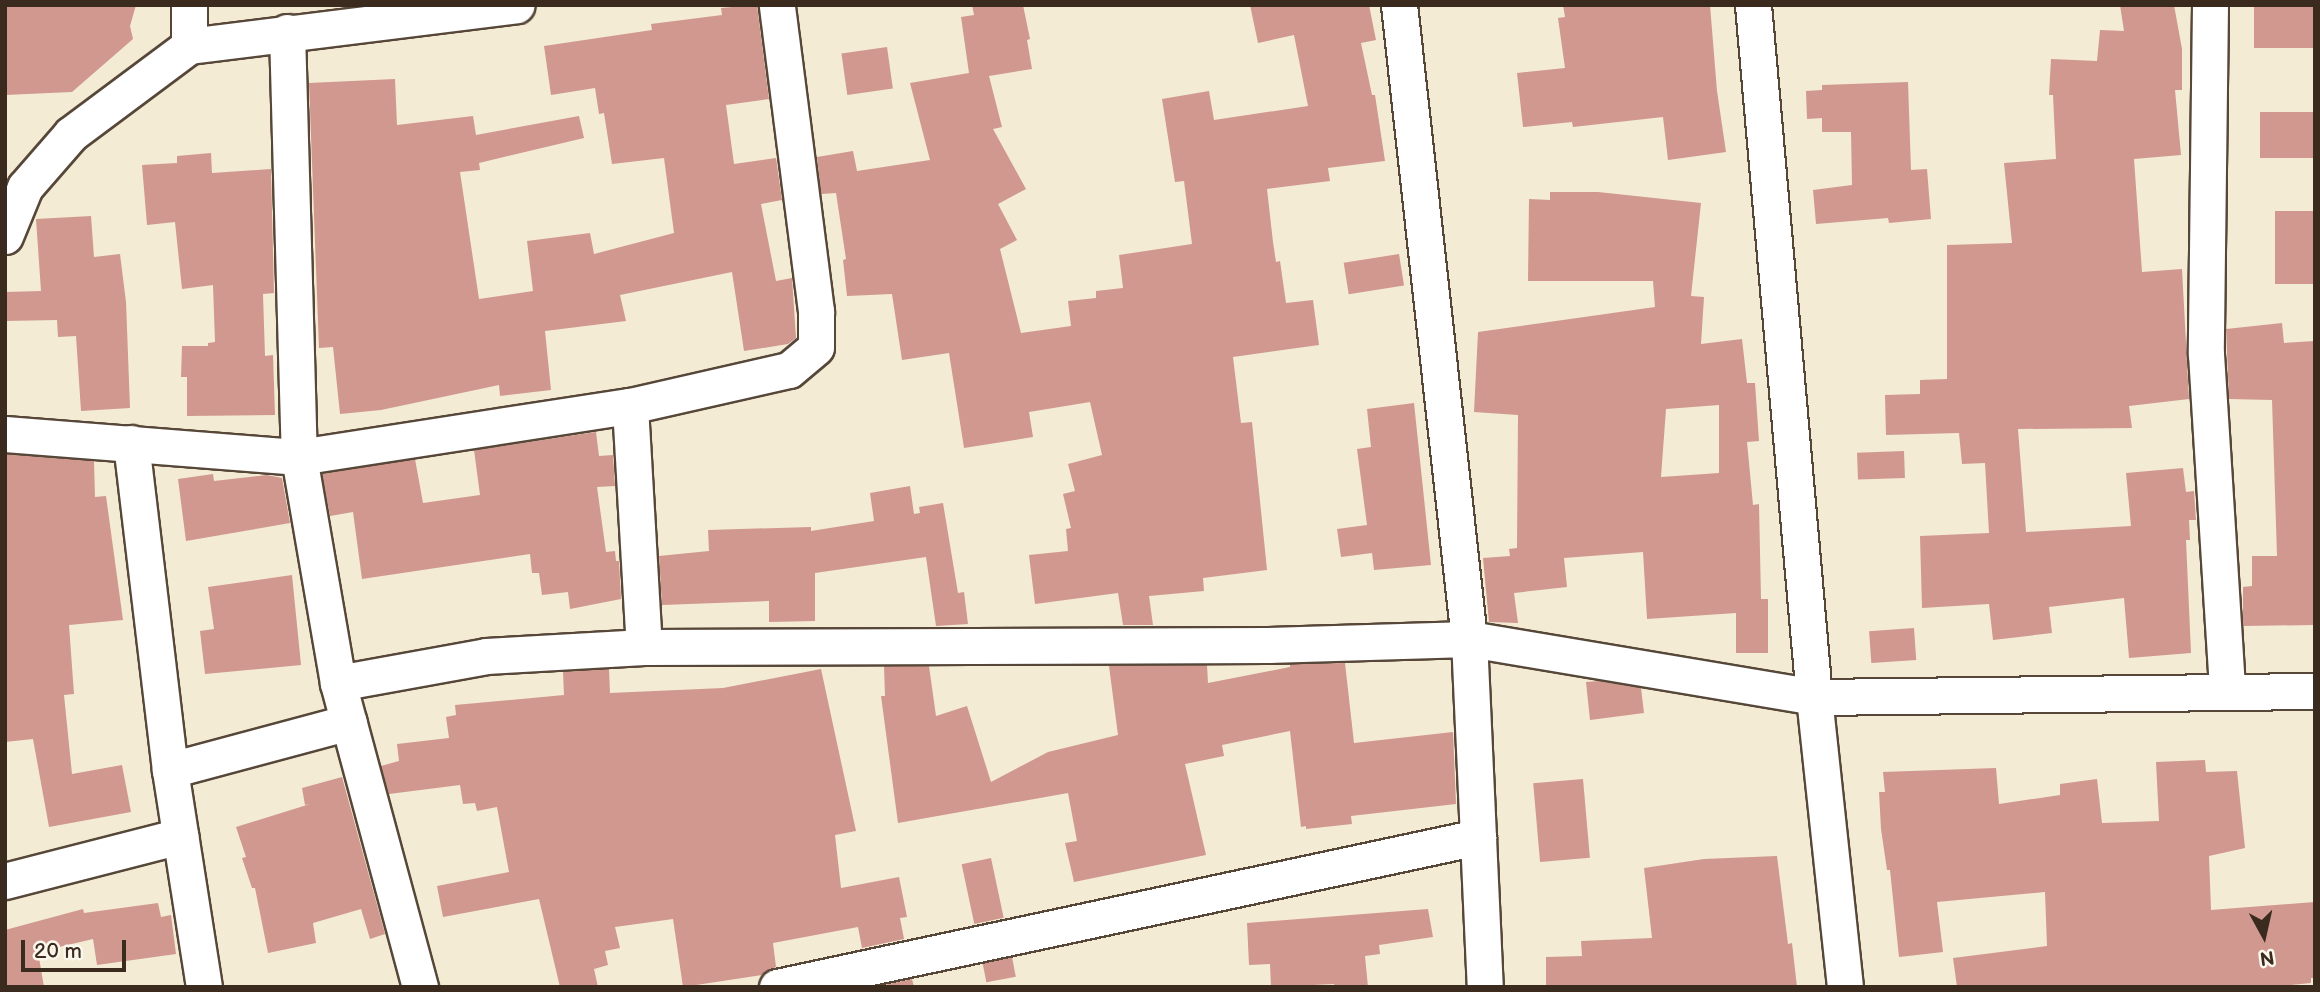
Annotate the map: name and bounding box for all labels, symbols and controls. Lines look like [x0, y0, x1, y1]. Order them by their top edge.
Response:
north arrow [2229, 901, 2299, 971]
scale bar [24, 926, 130, 970]
text: 20 m [34, 939, 82, 964]
text: N [2258, 945, 2276, 970]

